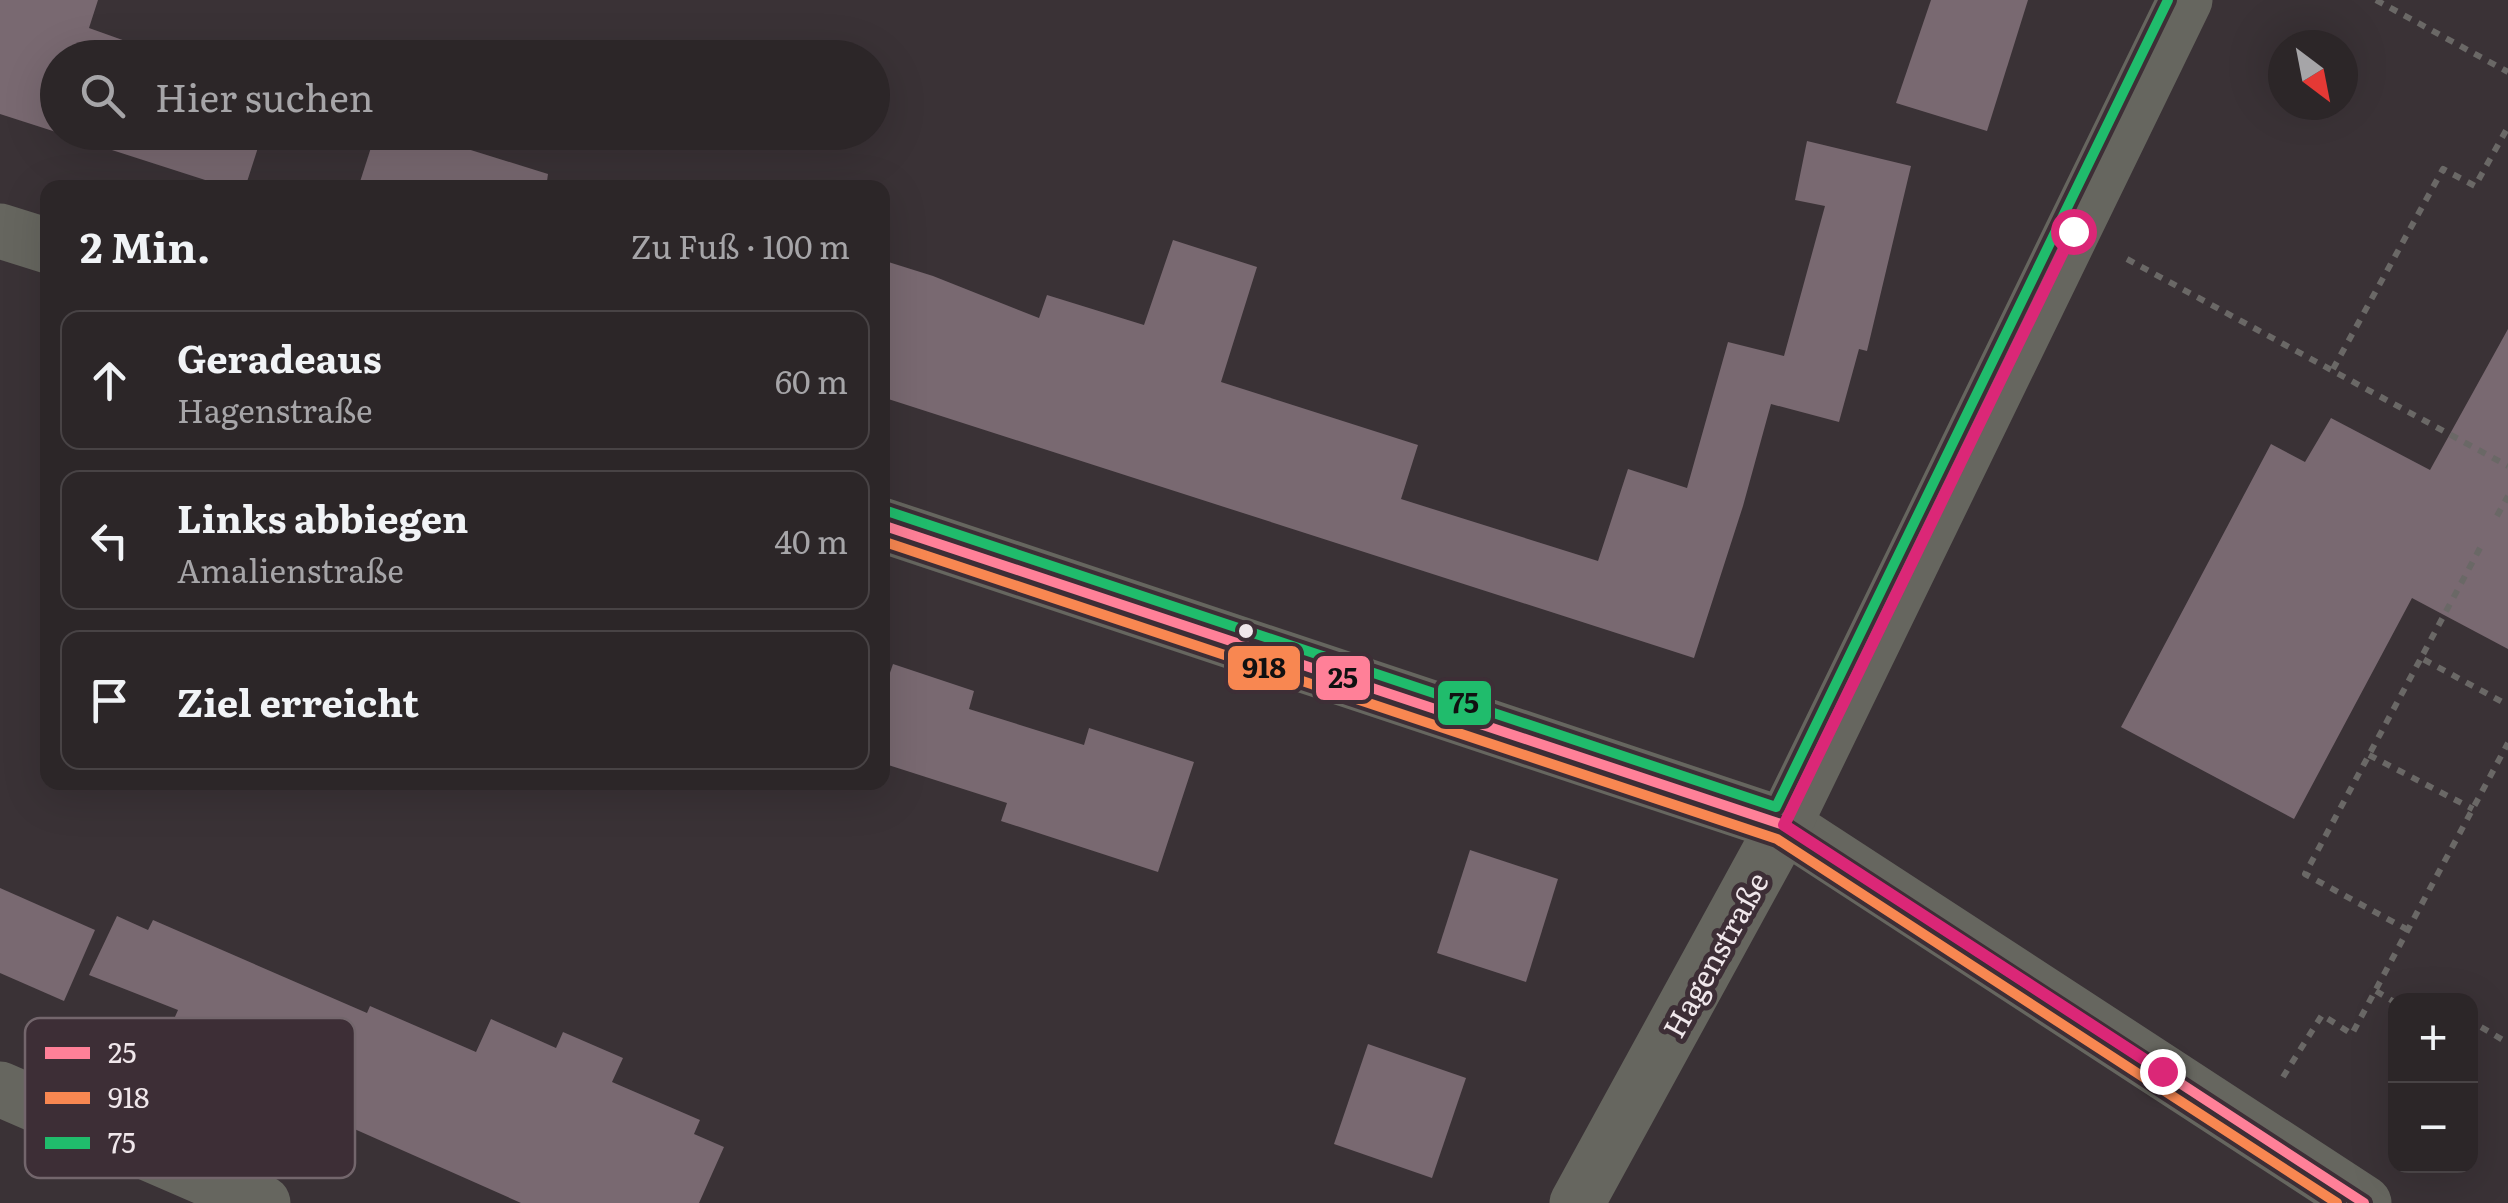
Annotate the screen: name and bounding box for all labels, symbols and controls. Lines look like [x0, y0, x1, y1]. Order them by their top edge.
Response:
north arrow [2268, 30, 2358, 120]
search box [40, 40, 890, 150]
text: Hier suchen [155, 67, 374, 124]
icon: search [75, 68, 130, 123]
route start [2051, 209, 2097, 255]
text: 2 Min. [80, 214, 211, 276]
text: Zu Fuß · 100 m [631, 221, 850, 269]
text: Geradeaus [177, 328, 382, 385]
icon: ahead [82, 353, 137, 408]
text: 60 m [775, 356, 848, 404]
text: Hagenstraße [177, 385, 373, 433]
text: Links abbiegen [177, 488, 468, 545]
icon: left [82, 513, 137, 568]
text: 40 m [774, 516, 848, 564]
text: Amalienstraße [177, 545, 404, 593]
unlabelled marker [1236, 621, 1256, 641]
line badge: 918 [1226, 644, 1302, 692]
text: 918 [1242, 645, 1286, 687]
line badge: 25 [1314, 654, 1372, 702]
text: 25 [1328, 655, 1358, 697]
text: Ziel erreicht [177, 672, 419, 729]
icon: arrive [82, 673, 137, 728]
line badge: 75 [1436, 679, 1493, 727]
text: 75 [1449, 680, 1479, 722]
street label: Hagenstraße [1650, 863, 1778, 1045]
map controls [2388, 993, 2478, 1173]
button: + [2388, 993, 2478, 1083]
legend [25, 1018, 355, 1178]
text: 25 [108, 1030, 136, 1072]
route end [2140, 1049, 2186, 1095]
text: 918 [108, 1075, 149, 1117]
button: − [2388, 1083, 2478, 1173]
text: 75 [108, 1120, 136, 1162]

